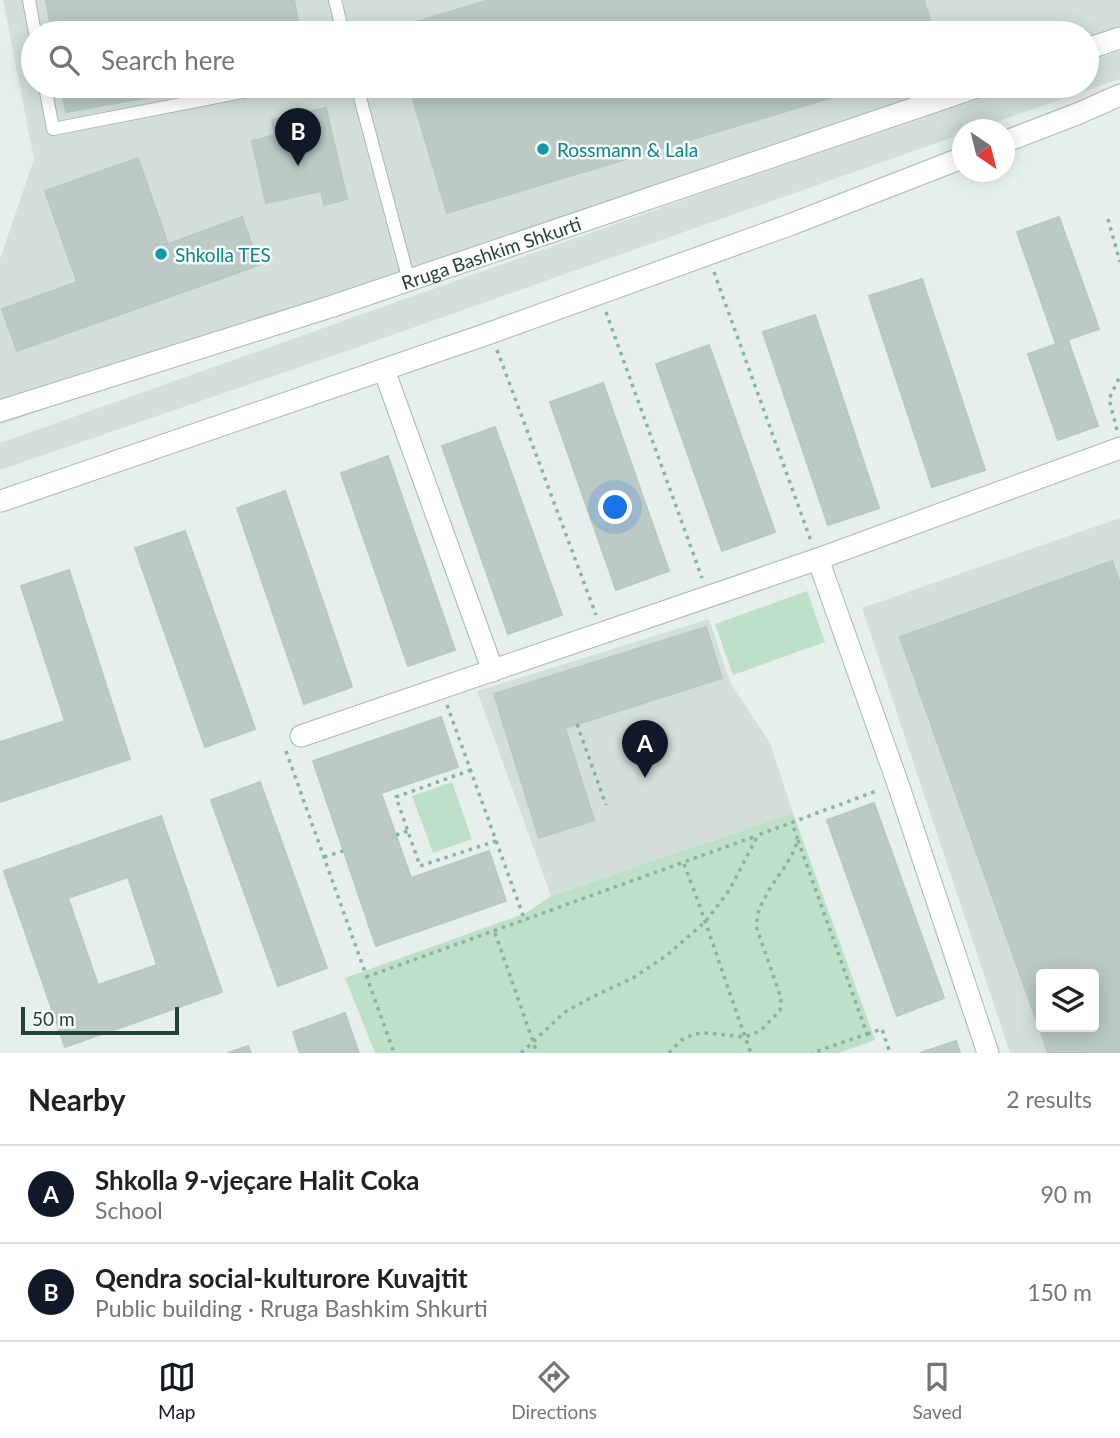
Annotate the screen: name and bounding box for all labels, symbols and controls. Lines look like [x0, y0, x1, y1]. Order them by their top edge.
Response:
search box [21, 21, 1099, 98]
icon: search [45, 41, 83, 79]
text: Search here [101, 44, 235, 76]
pin: B [275, 108, 321, 166]
north arrow [952, 119, 1015, 182]
place label: Rossmann & Lala [557, 138, 698, 161]
marker: Rossmann & Lala [535, 141, 551, 157]
street label: Rruga Bashkim Shkurti [398, 211, 584, 293]
place label: Shkolla TES [175, 243, 271, 266]
marker: Shkolla TES [153, 246, 169, 262]
your location [598, 490, 632, 524]
pin: A [622, 720, 668, 778]
map controls [1036, 969, 1099, 1032]
button: layers [1036, 969, 1099, 1032]
scale bar [21, 1004, 178, 1036]
text: 50 m [32, 1007, 75, 1030]
text: Nearby [28, 1081, 126, 1117]
text: 2 results [1006, 1085, 1092, 1113]
text: Shkolla 9-vjeçare Halit Coka [95, 1164, 420, 1196]
text: A [43, 1180, 59, 1208]
text: 90 m [1041, 1180, 1092, 1208]
text: School [95, 1196, 163, 1224]
text: Qendra social-kulturore Kuvajtit [95, 1262, 468, 1294]
text: B [43, 1278, 59, 1306]
text: 150 m [1027, 1278, 1092, 1306]
text: Public building · Rruga Bashkim Shkurti [95, 1294, 488, 1322]
tab: Map [158, 1358, 196, 1423]
tab: Directions [511, 1358, 597, 1423]
tab: Saved [913, 1358, 962, 1423]

